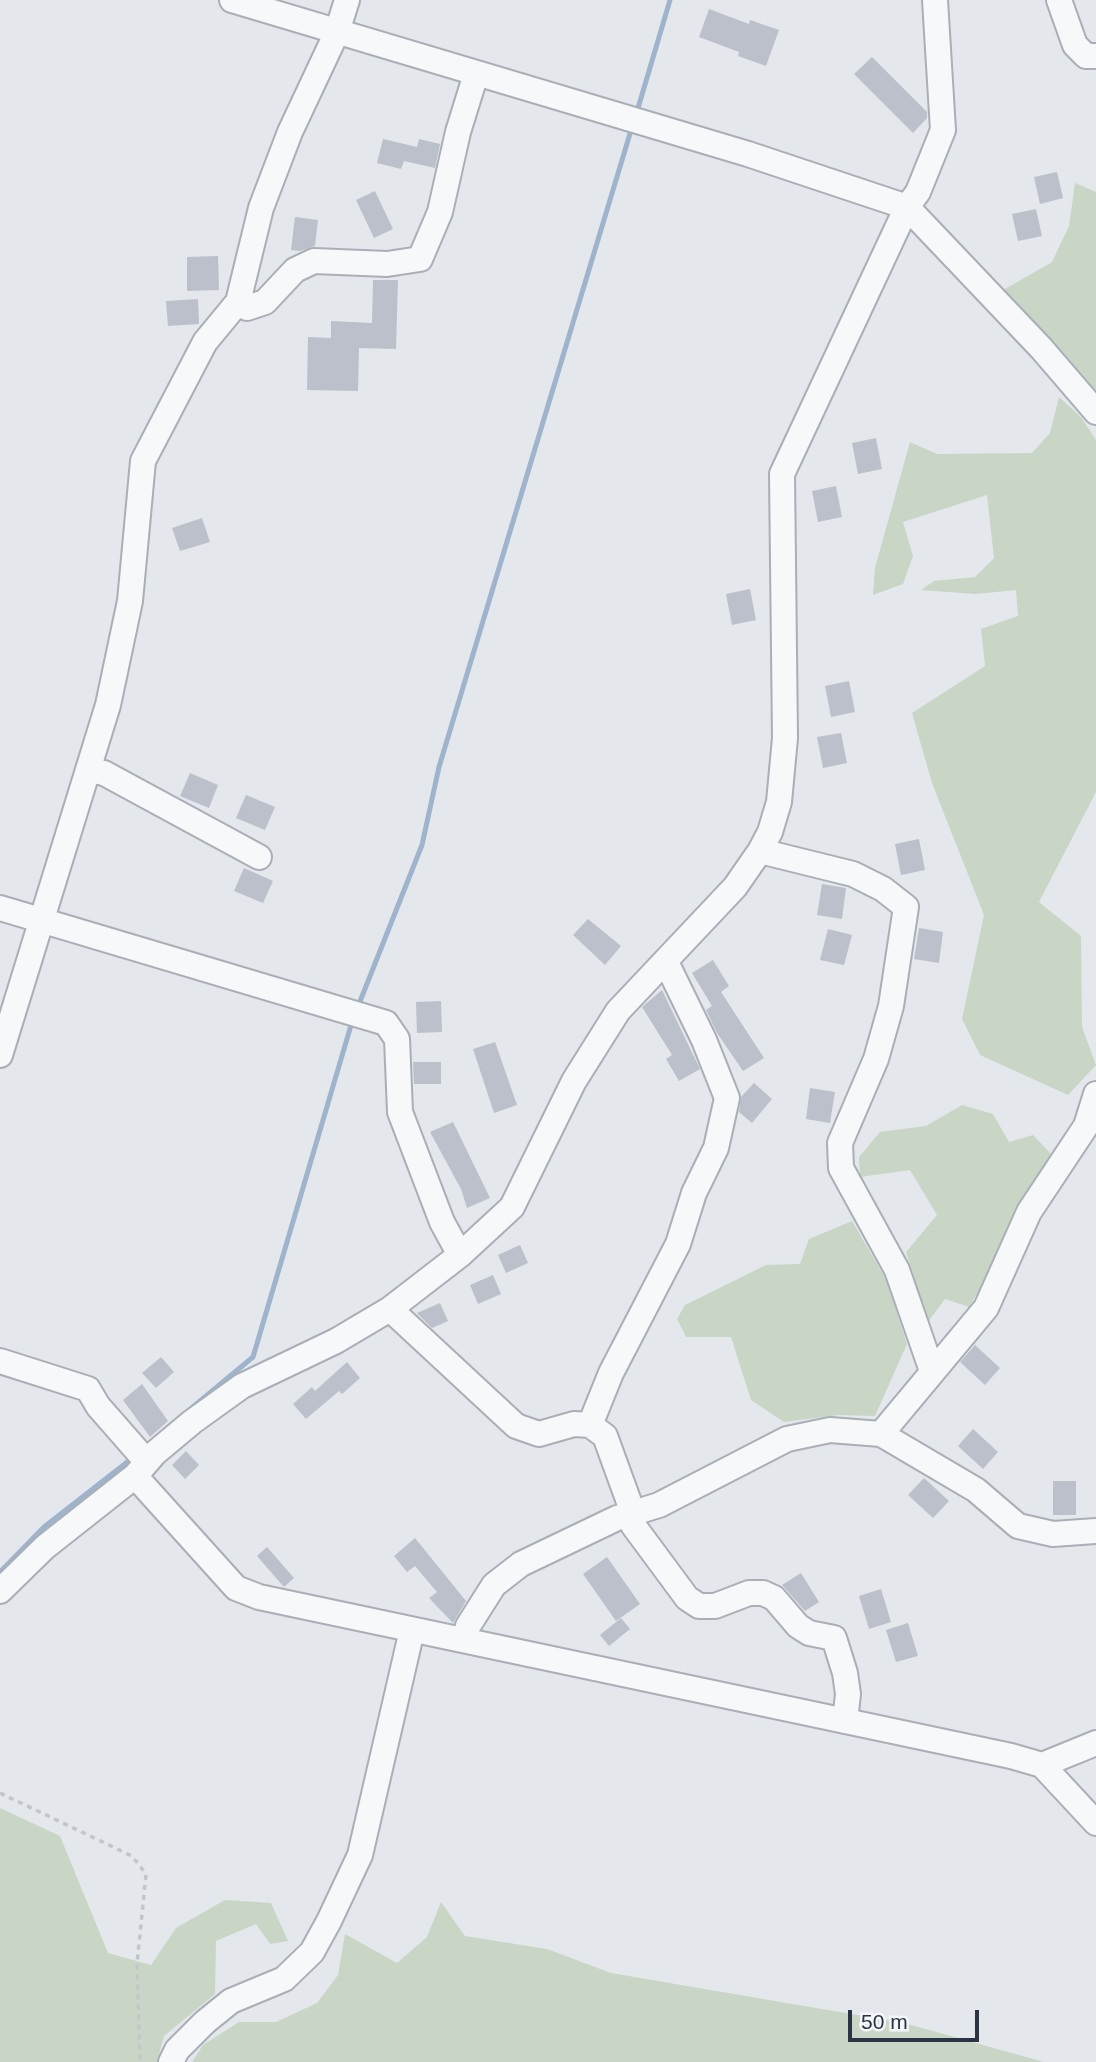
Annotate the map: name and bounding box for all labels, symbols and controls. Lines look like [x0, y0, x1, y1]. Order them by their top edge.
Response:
scale bar [851, 1996, 982, 2040]
text: 50 m [861, 2010, 908, 2033]

